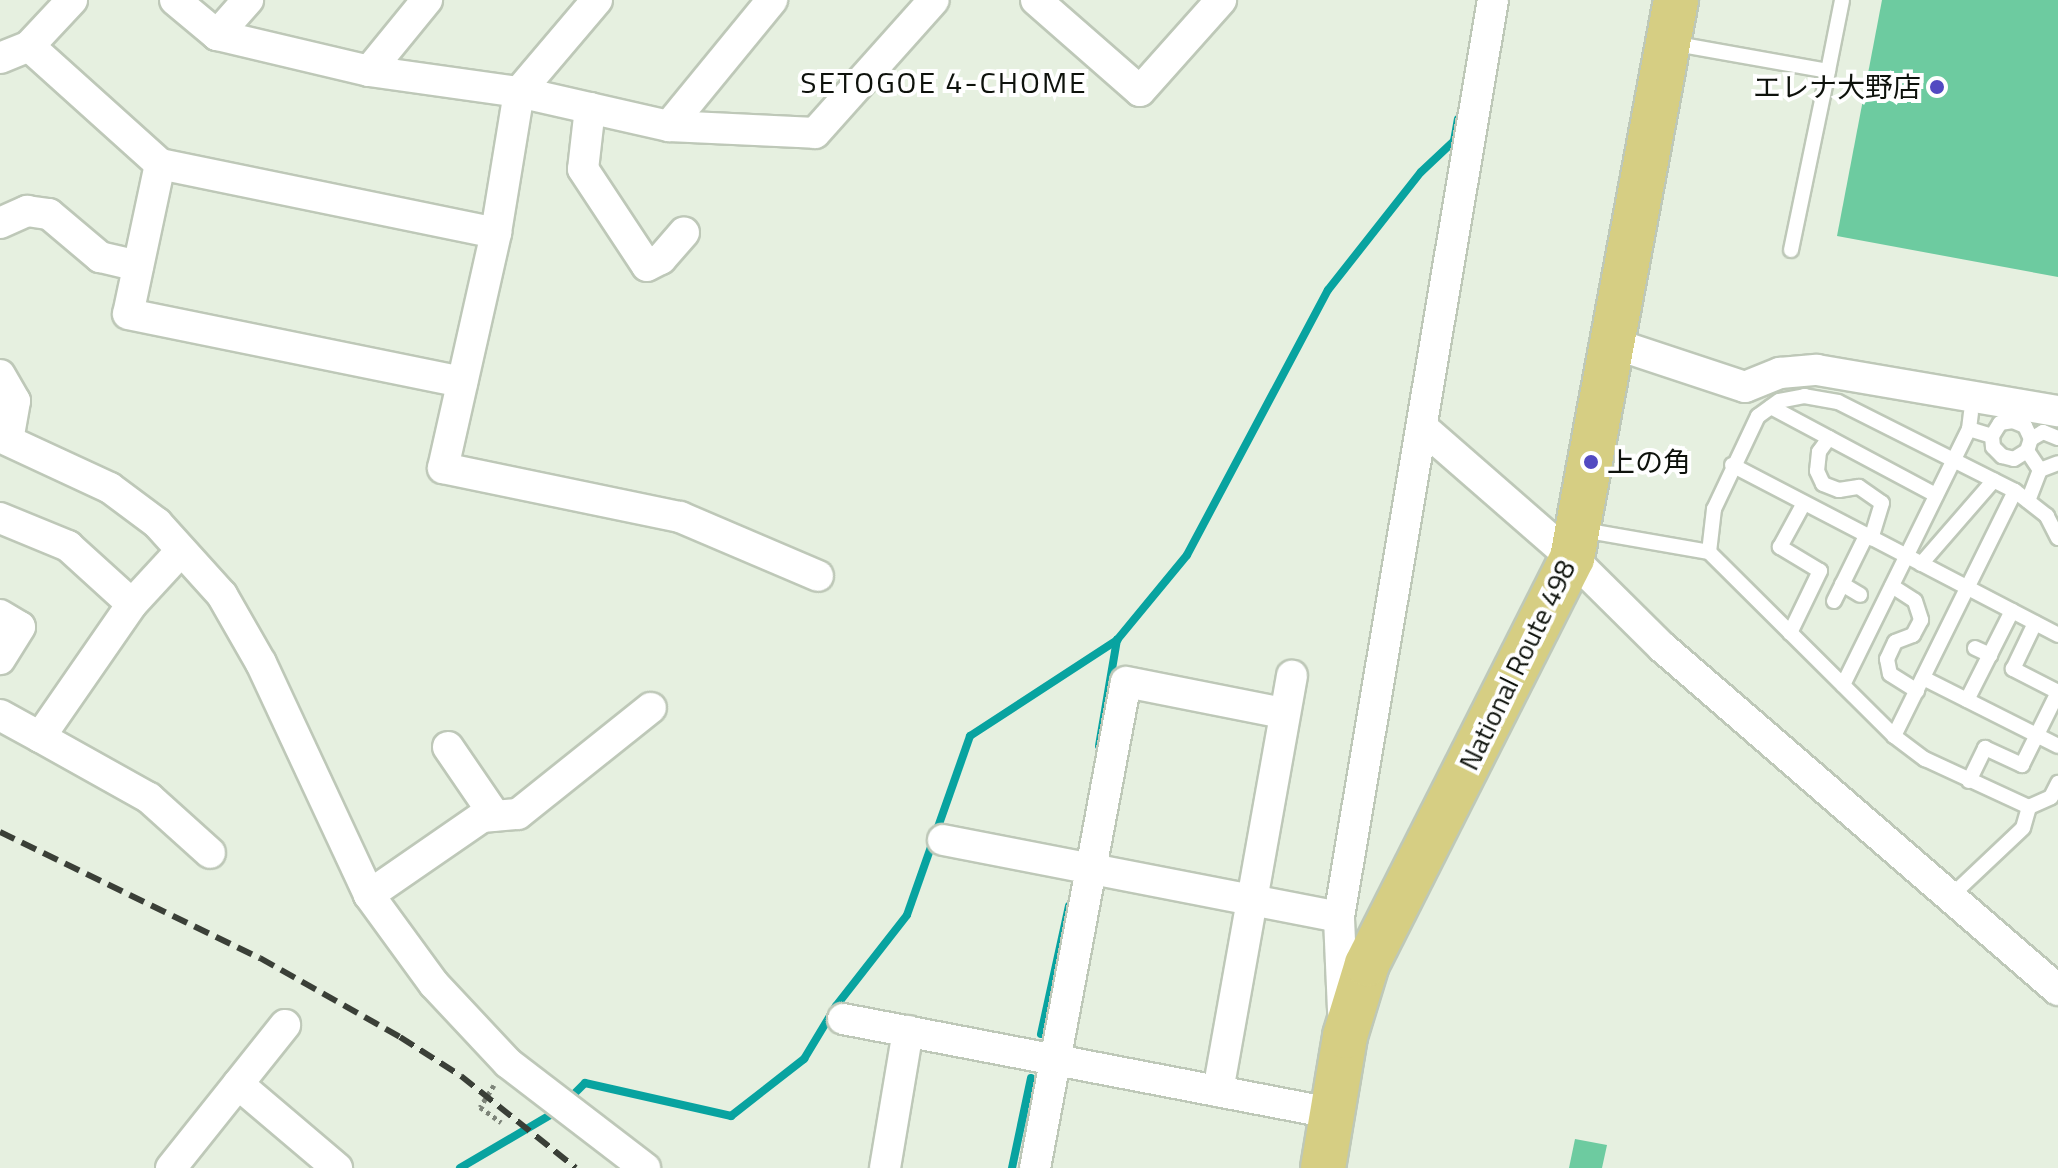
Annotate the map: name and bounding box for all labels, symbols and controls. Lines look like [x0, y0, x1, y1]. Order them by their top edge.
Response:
district label: SETOGOE 4-CHOME [800, 64, 1088, 100]
place label: エレナ大野店 [1753, 70, 1921, 104]
marker: エレナ大野店 [1928, 78, 1946, 96]
place label: 上の角 [1607, 445, 1691, 479]
marker: 上の角 [1582, 453, 1600, 471]
street label: National Route 498 [1452, 555, 1582, 775]

